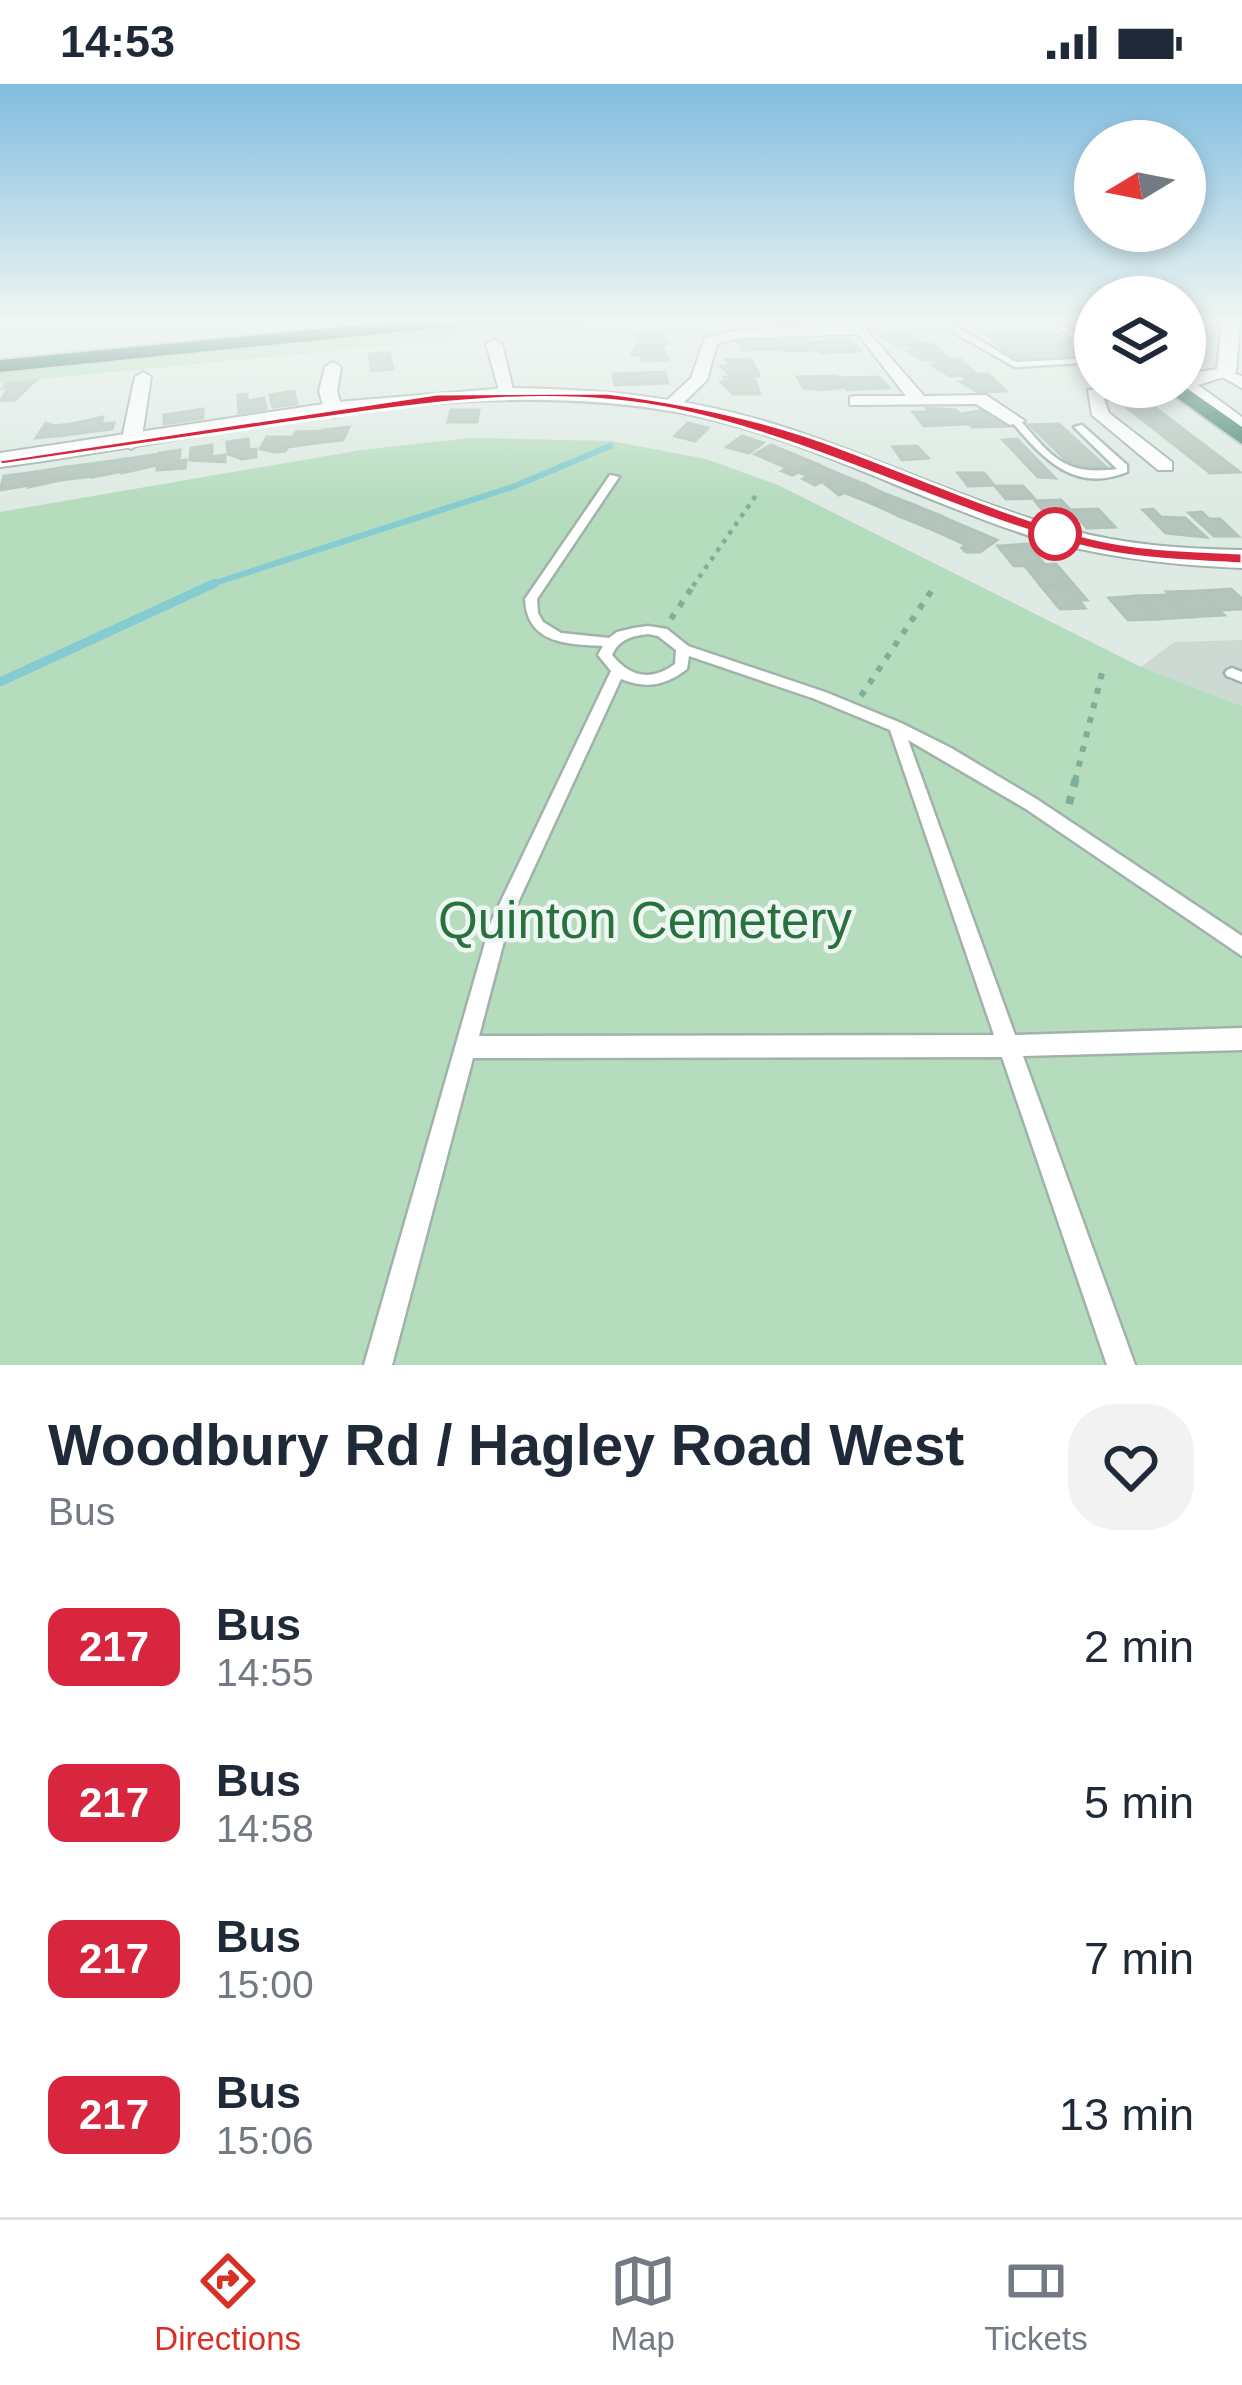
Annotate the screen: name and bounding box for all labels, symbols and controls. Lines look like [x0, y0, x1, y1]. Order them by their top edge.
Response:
text: 14:53 [60, 16, 175, 67]
north arrow [1074, 120, 1206, 252]
map controls [1074, 120, 1206, 408]
button: layers [1074, 276, 1206, 408]
unlabelled marker [1030, 509, 1080, 559]
park label: Quinton Cemetery [438, 892, 852, 949]
button: heart [1068, 1404, 1194, 1530]
text: Woodbury Rd / Hagley Road West [48, 1413, 964, 1477]
text: Bus [48, 1490, 115, 1533]
text: Bus [216, 1599, 301, 1650]
text: 2 min [1084, 1621, 1194, 1672]
text: 217 [79, 1623, 149, 1670]
text: 14:55 [216, 1651, 314, 1694]
text: Bus [216, 1755, 301, 1806]
text: 5 min [1084, 1777, 1194, 1828]
text: 217 [79, 1779, 149, 1826]
text: 14:58 [216, 1807, 314, 1850]
text: Bus [216, 1911, 301, 1962]
text: 7 min [1084, 1933, 1194, 1984]
text: 217 [79, 1935, 149, 1982]
text: 15:00 [216, 1963, 314, 2006]
text: Bus [216, 2067, 301, 2118]
text: 13 min [1059, 2089, 1194, 2140]
text: 217 [79, 2091, 149, 2138]
text: 15:06 [216, 2119, 314, 2162]
tab: Directions [154, 2248, 301, 2358]
tab: Map [610, 2248, 676, 2358]
tab: Tickets [984, 2248, 1088, 2358]

